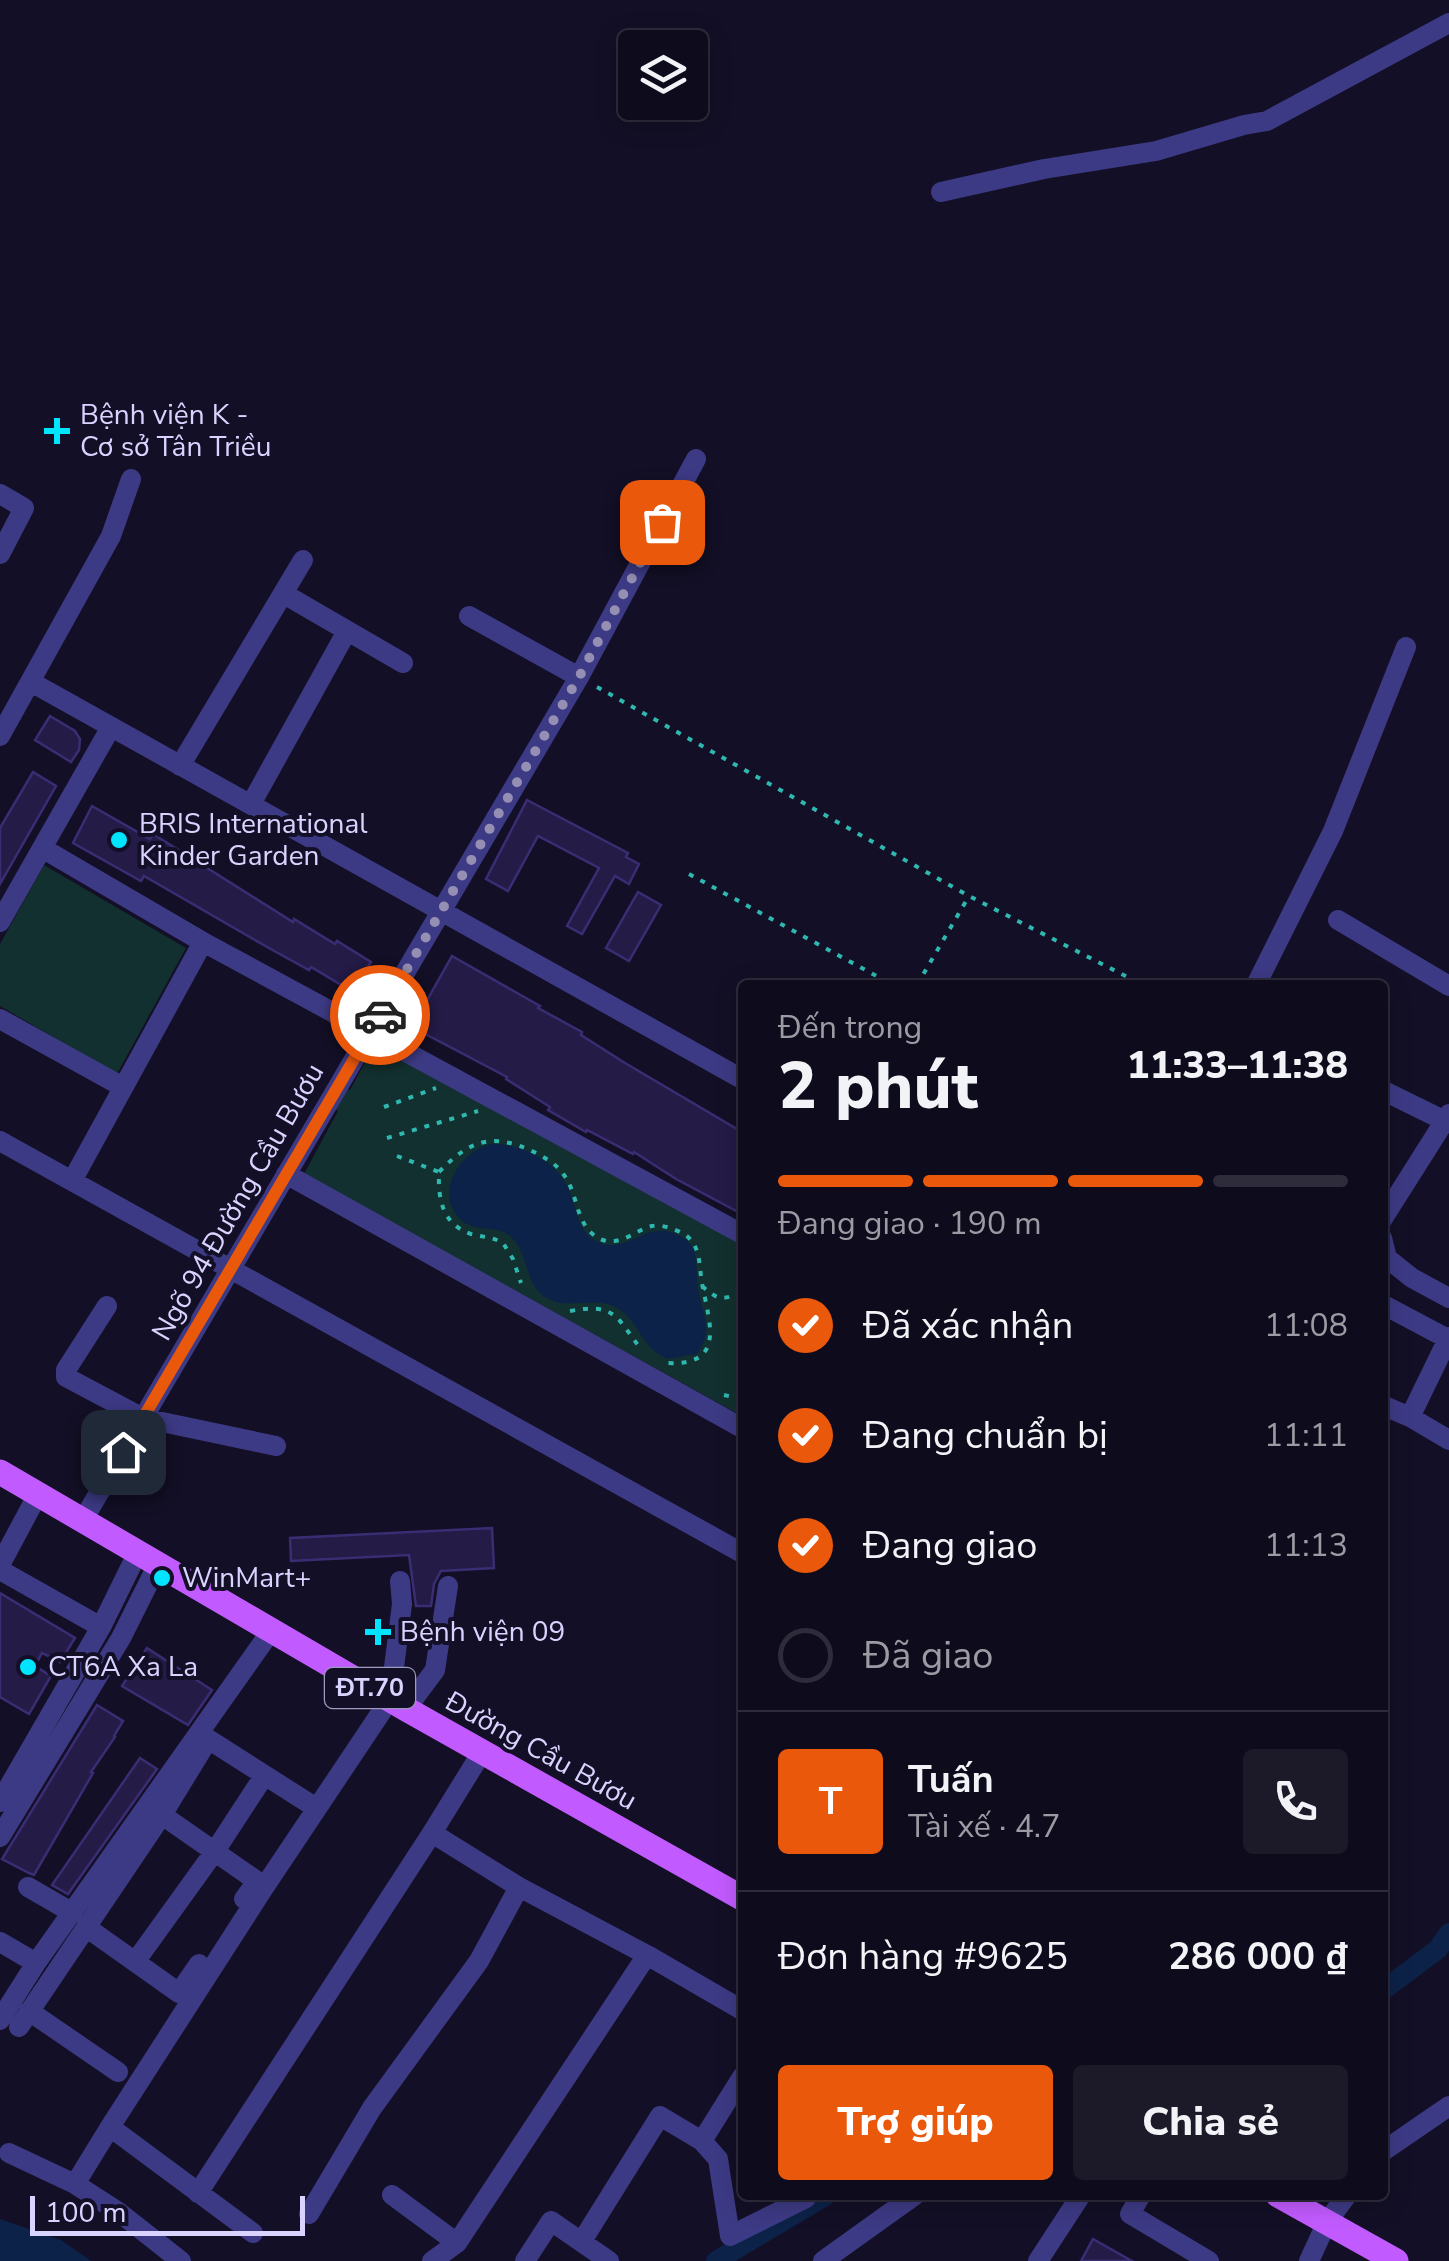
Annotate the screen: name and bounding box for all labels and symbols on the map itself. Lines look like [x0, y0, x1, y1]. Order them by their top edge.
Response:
place label: Bệnh viện K - Cơ sở Tân Triều [80, 396, 271, 466]
marker: Bệnh viện K - Cơ sở Tân Triều [44, 418, 70, 444]
pin [620, 480, 705, 565]
place label: BRIS International Kinder Garden [139, 805, 368, 875]
marker: BRIS International Kinder Garden [108, 829, 130, 851]
courier [330, 965, 430, 1065]
street label: Ngõ 94 Đường Cầu Bươu [143, 1056, 333, 1348]
pin [81, 1410, 166, 1495]
place label: WinMart+ [182, 1559, 311, 1597]
marker: WinMart+ [151, 1567, 173, 1589]
place label: Bệnh viện 09 [400, 1613, 565, 1651]
marker: Bệnh viện 09 [365, 1619, 391, 1645]
place label: CT6A Xa La [48, 1648, 198, 1686]
marker: CT6A Xa La [17, 1656, 39, 1678]
road number: ĐT.70 [325, 1668, 415, 1708]
street label: Đường Cầu Bươu [438, 1682, 644, 1819]
scale bar [30, 2191, 305, 2236]

